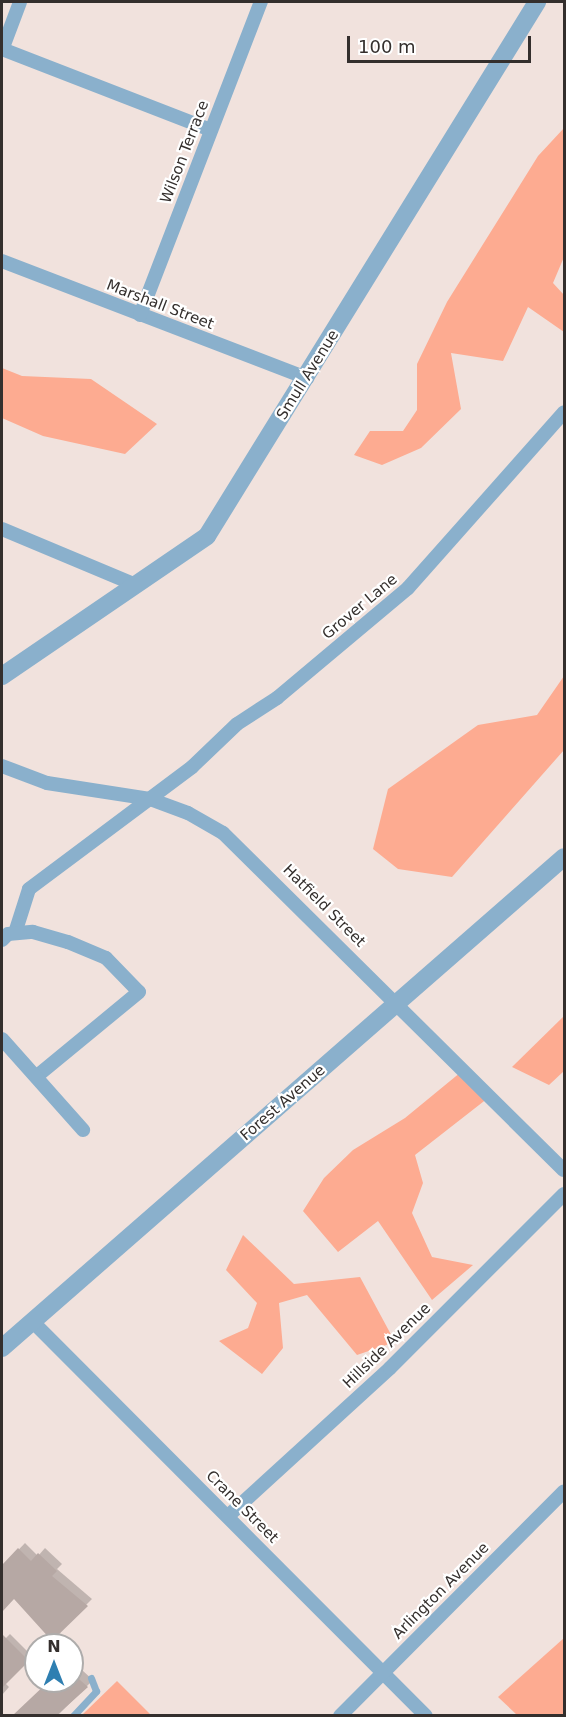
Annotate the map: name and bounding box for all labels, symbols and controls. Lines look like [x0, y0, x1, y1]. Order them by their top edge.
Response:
scale bar [350, 24, 534, 62]
text: 100 m [358, 36, 416, 57]
street label: Wilson Terrace [157, 98, 213, 206]
street label: Marshall Street [104, 276, 216, 334]
street label: Smull Avenue [273, 327, 343, 423]
street label: Grover Lane [319, 571, 401, 643]
street label: Hatfield Street [279, 861, 369, 951]
street label: Forest Avenue [237, 1061, 329, 1145]
street label: Hillside Avenue [339, 1300, 435, 1392]
street label: Crane Street [202, 1467, 282, 1547]
street label: Arlington Avenue [389, 1539, 493, 1643]
north arrow [24, 1633, 84, 1693]
text: N [47, 1637, 61, 1656]

